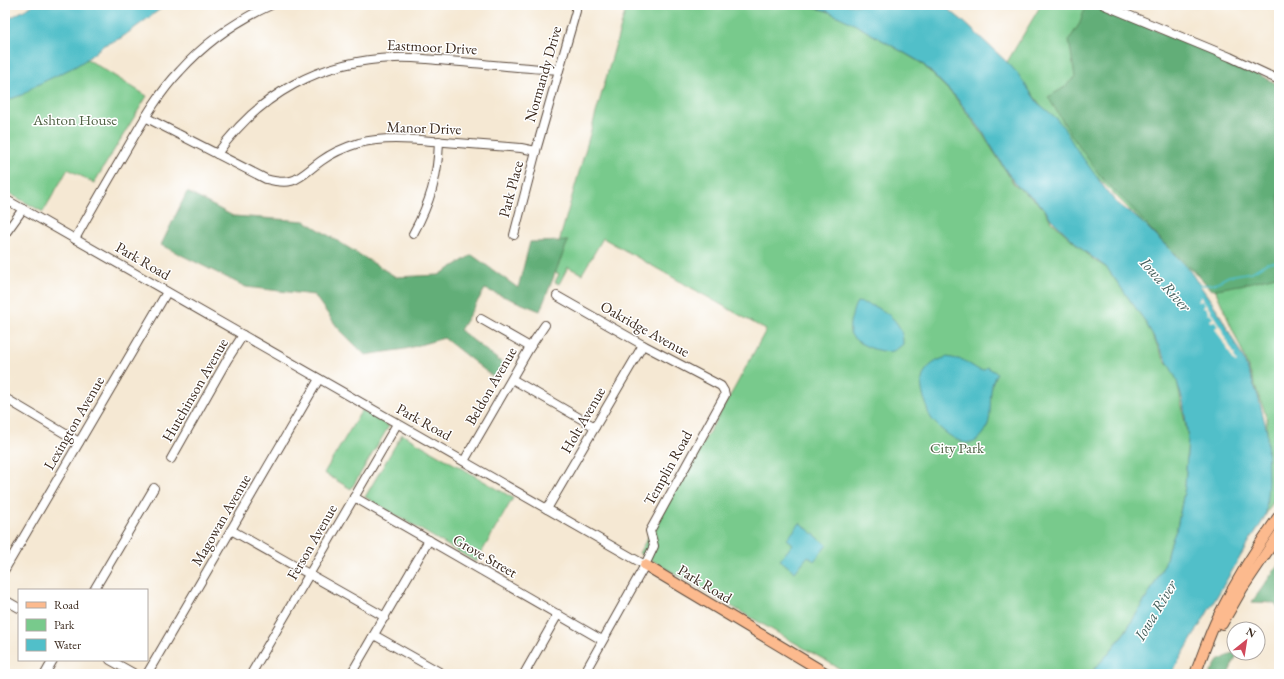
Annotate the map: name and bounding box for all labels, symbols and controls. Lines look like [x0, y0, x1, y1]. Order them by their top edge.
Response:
street label: Normandy Drive [520, 23, 565, 124]
street label: Eastmoor Drive [386, 35, 478, 58]
park label: Ashton House [32, 110, 117, 129]
street label: Manor Drive [386, 117, 462, 138]
street label: Park Place [494, 158, 527, 219]
street label: Park Road [113, 237, 174, 284]
water label: Iowa River [1135, 252, 1196, 317]
street label: Oakridge Avenue [597, 296, 693, 361]
street label: Hutchinson Avenue [157, 334, 232, 445]
street label: Beldon Avenue [461, 343, 521, 428]
street label: Lexington Avenue [39, 372, 108, 473]
street label: Holt Avenue [556, 383, 609, 456]
street label: Park Road [393, 399, 455, 445]
street label: Templin Road [639, 426, 696, 509]
park label: City Park [930, 438, 985, 457]
street label: Magowan Avenue [187, 470, 255, 569]
street label: Ferson Avenue [282, 500, 341, 583]
street label: Grove Street [450, 530, 521, 582]
street label: Park Road [675, 560, 736, 607]
water label: Iowa River [1129, 575, 1182, 645]
legend [18, 589, 148, 661]
text: Road [54, 597, 80, 613]
text: Park [54, 617, 75, 633]
north arrow [1226, 621, 1266, 661]
text: N [1244, 624, 1258, 641]
text: Water [54, 637, 81, 653]

